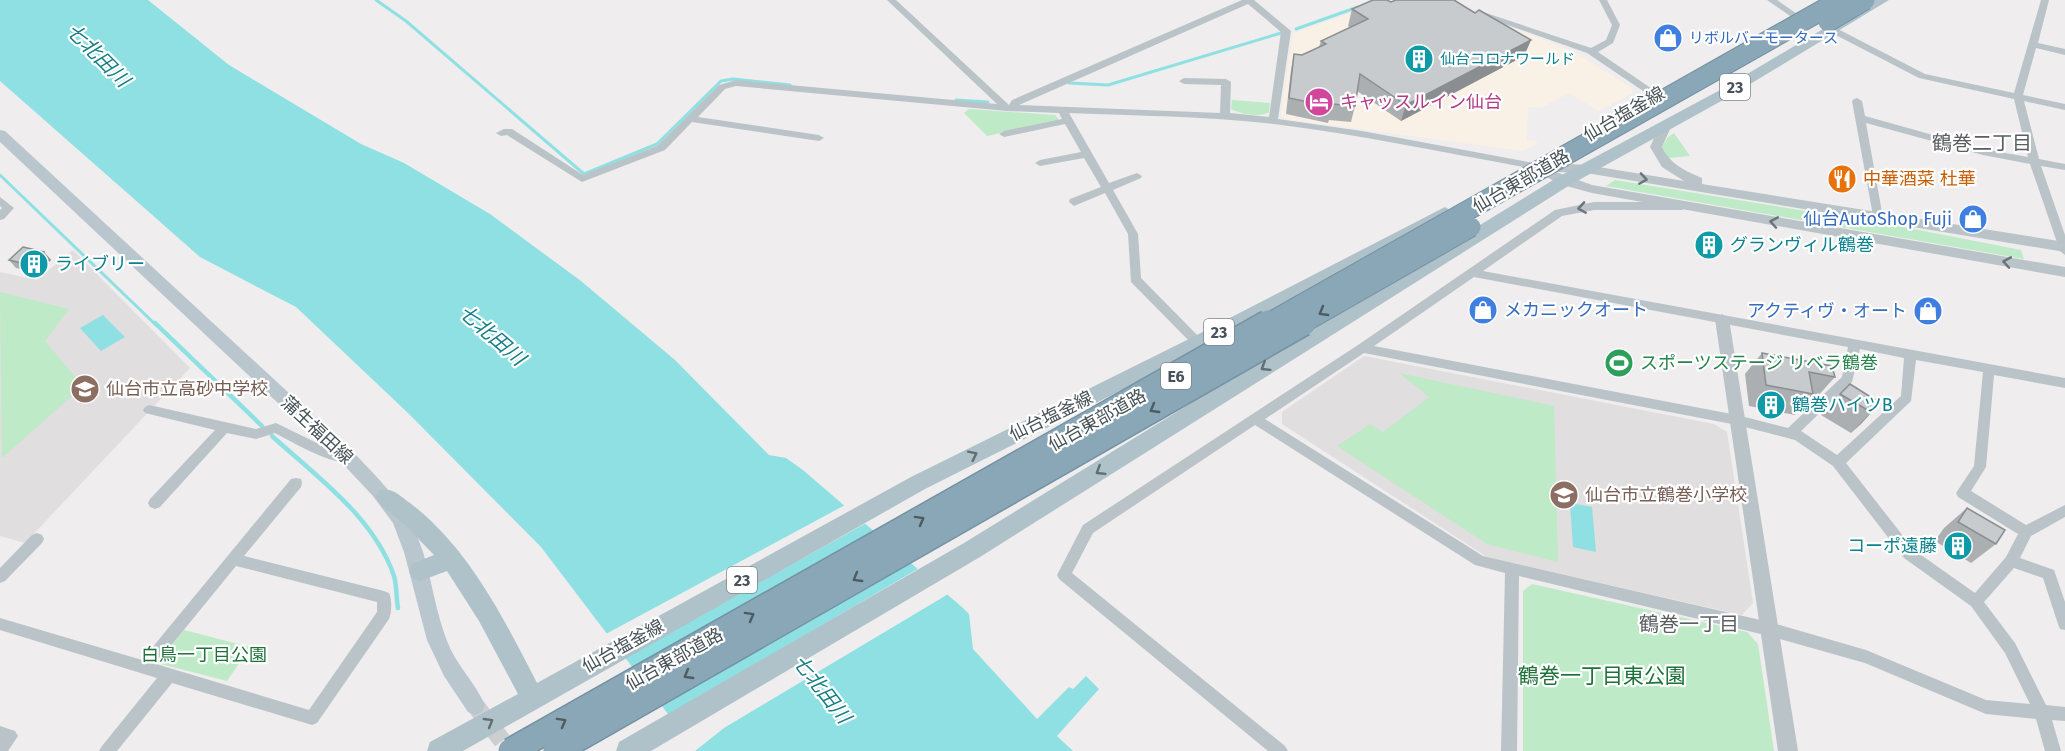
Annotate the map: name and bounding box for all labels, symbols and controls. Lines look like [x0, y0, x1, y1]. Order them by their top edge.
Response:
water label: 七北田川 [61, 18, 136, 93]
shop icon: リボルバーモータース [1652, 22, 1684, 54]
place label: リボルバーモータース [1689, 29, 1838, 47]
building icon: 仙台コロナワールド [1403, 43, 1435, 75]
place label: 仙台コロナワールド [1440, 50, 1575, 68]
road number: 23 [1720, 74, 1750, 100]
street label: 仙台塩釜線 [1580, 82, 1668, 146]
hotel icon: キャッスルイン仙台 [1303, 86, 1335, 118]
place label: キャッスルイン仙台 [1340, 91, 1502, 113]
district label: 鶴巻二丁目 [1932, 131, 2032, 155]
street label: 仙台東部道路 [1469, 144, 1573, 218]
restaurant icon: 中華酒菜 杜華 [1826, 163, 1858, 195]
place label: 中華酒菜 杜華 [1863, 168, 1976, 190]
one-way arrow [1639, 172, 1648, 184]
one-way arrow [1577, 201, 1587, 214]
shop icon: 仙台AutoShop Fuji [1957, 203, 1989, 235]
place label: 仙台AutoShop Fuji [1803, 208, 1952, 230]
one-way arrow [1769, 216, 1778, 228]
building icon: グランヴィル鶴巻 [1693, 229, 1725, 261]
place label: グランヴィル鶴巻 [1730, 234, 1874, 256]
building icon: ライブリー [18, 248, 50, 280]
place label: ライブリー [55, 253, 145, 275]
one-way arrow [2003, 256, 2013, 269]
shop icon: メカニックオート [1467, 294, 1499, 326]
shop icon: アクティヴ・オート [1912, 295, 1944, 327]
place label: メカニックオート [1504, 299, 1648, 321]
water label: 七北田川 [454, 300, 532, 372]
place label: アクティヴ・オート [1747, 300, 1907, 322]
one-way arrow [1319, 304, 1329, 316]
road number: 23 [1204, 319, 1234, 345]
sports icon: スポーツステージ リベラ鶴巻 [1603, 347, 1635, 379]
place label: スポーツステージ リベラ鶴巻 [1640, 352, 1878, 374]
one-way arrow [1261, 360, 1271, 372]
road number: E6 [1161, 363, 1191, 389]
school or university icon: 仙台市立高砂中学校 [69, 373, 101, 405]
place label: 仙台市立高砂中学校 [106, 378, 268, 400]
street label: 仙台東部道路 [1044, 384, 1150, 456]
street label: 仙台塩釜線 [1006, 386, 1096, 446]
building icon: 鶴巻ハイツB [1755, 389, 1787, 421]
street label: 蒲生福田線 [277, 391, 357, 469]
place label: 鶴巻ハイツB [1792, 394, 1893, 416]
one-way arrow [1150, 401, 1160, 413]
one-way arrow [967, 451, 978, 463]
one-way arrow [1095, 463, 1106, 474]
school or university icon: 仙台市立鶴巻小学校 [1548, 479, 1580, 511]
place label: 仙台市立鶴巻小学校 [1585, 484, 1747, 506]
one-way arrow [914, 516, 924, 527]
building icon: コーポ遠藤 [1942, 530, 1974, 562]
place label: コーポ遠藤 [1847, 535, 1937, 557]
road number: 23 [727, 567, 757, 593]
one-way arrow [853, 571, 863, 583]
one-way arrow [744, 612, 754, 623]
district label: 鶴巻一丁目 [1639, 612, 1739, 636]
street label: 仙台塩釜線 [578, 615, 668, 677]
street label: 仙台東部道路 [621, 623, 727, 695]
park label: 白鳥一丁目公園 [141, 644, 267, 666]
water label: 七北田川 [788, 650, 857, 729]
park label: 鶴巻一丁目東公園 [1518, 663, 1686, 689]
one-way arrow [684, 668, 694, 680]
one-way arrow [483, 717, 493, 729]
one-way arrow [556, 718, 566, 729]

